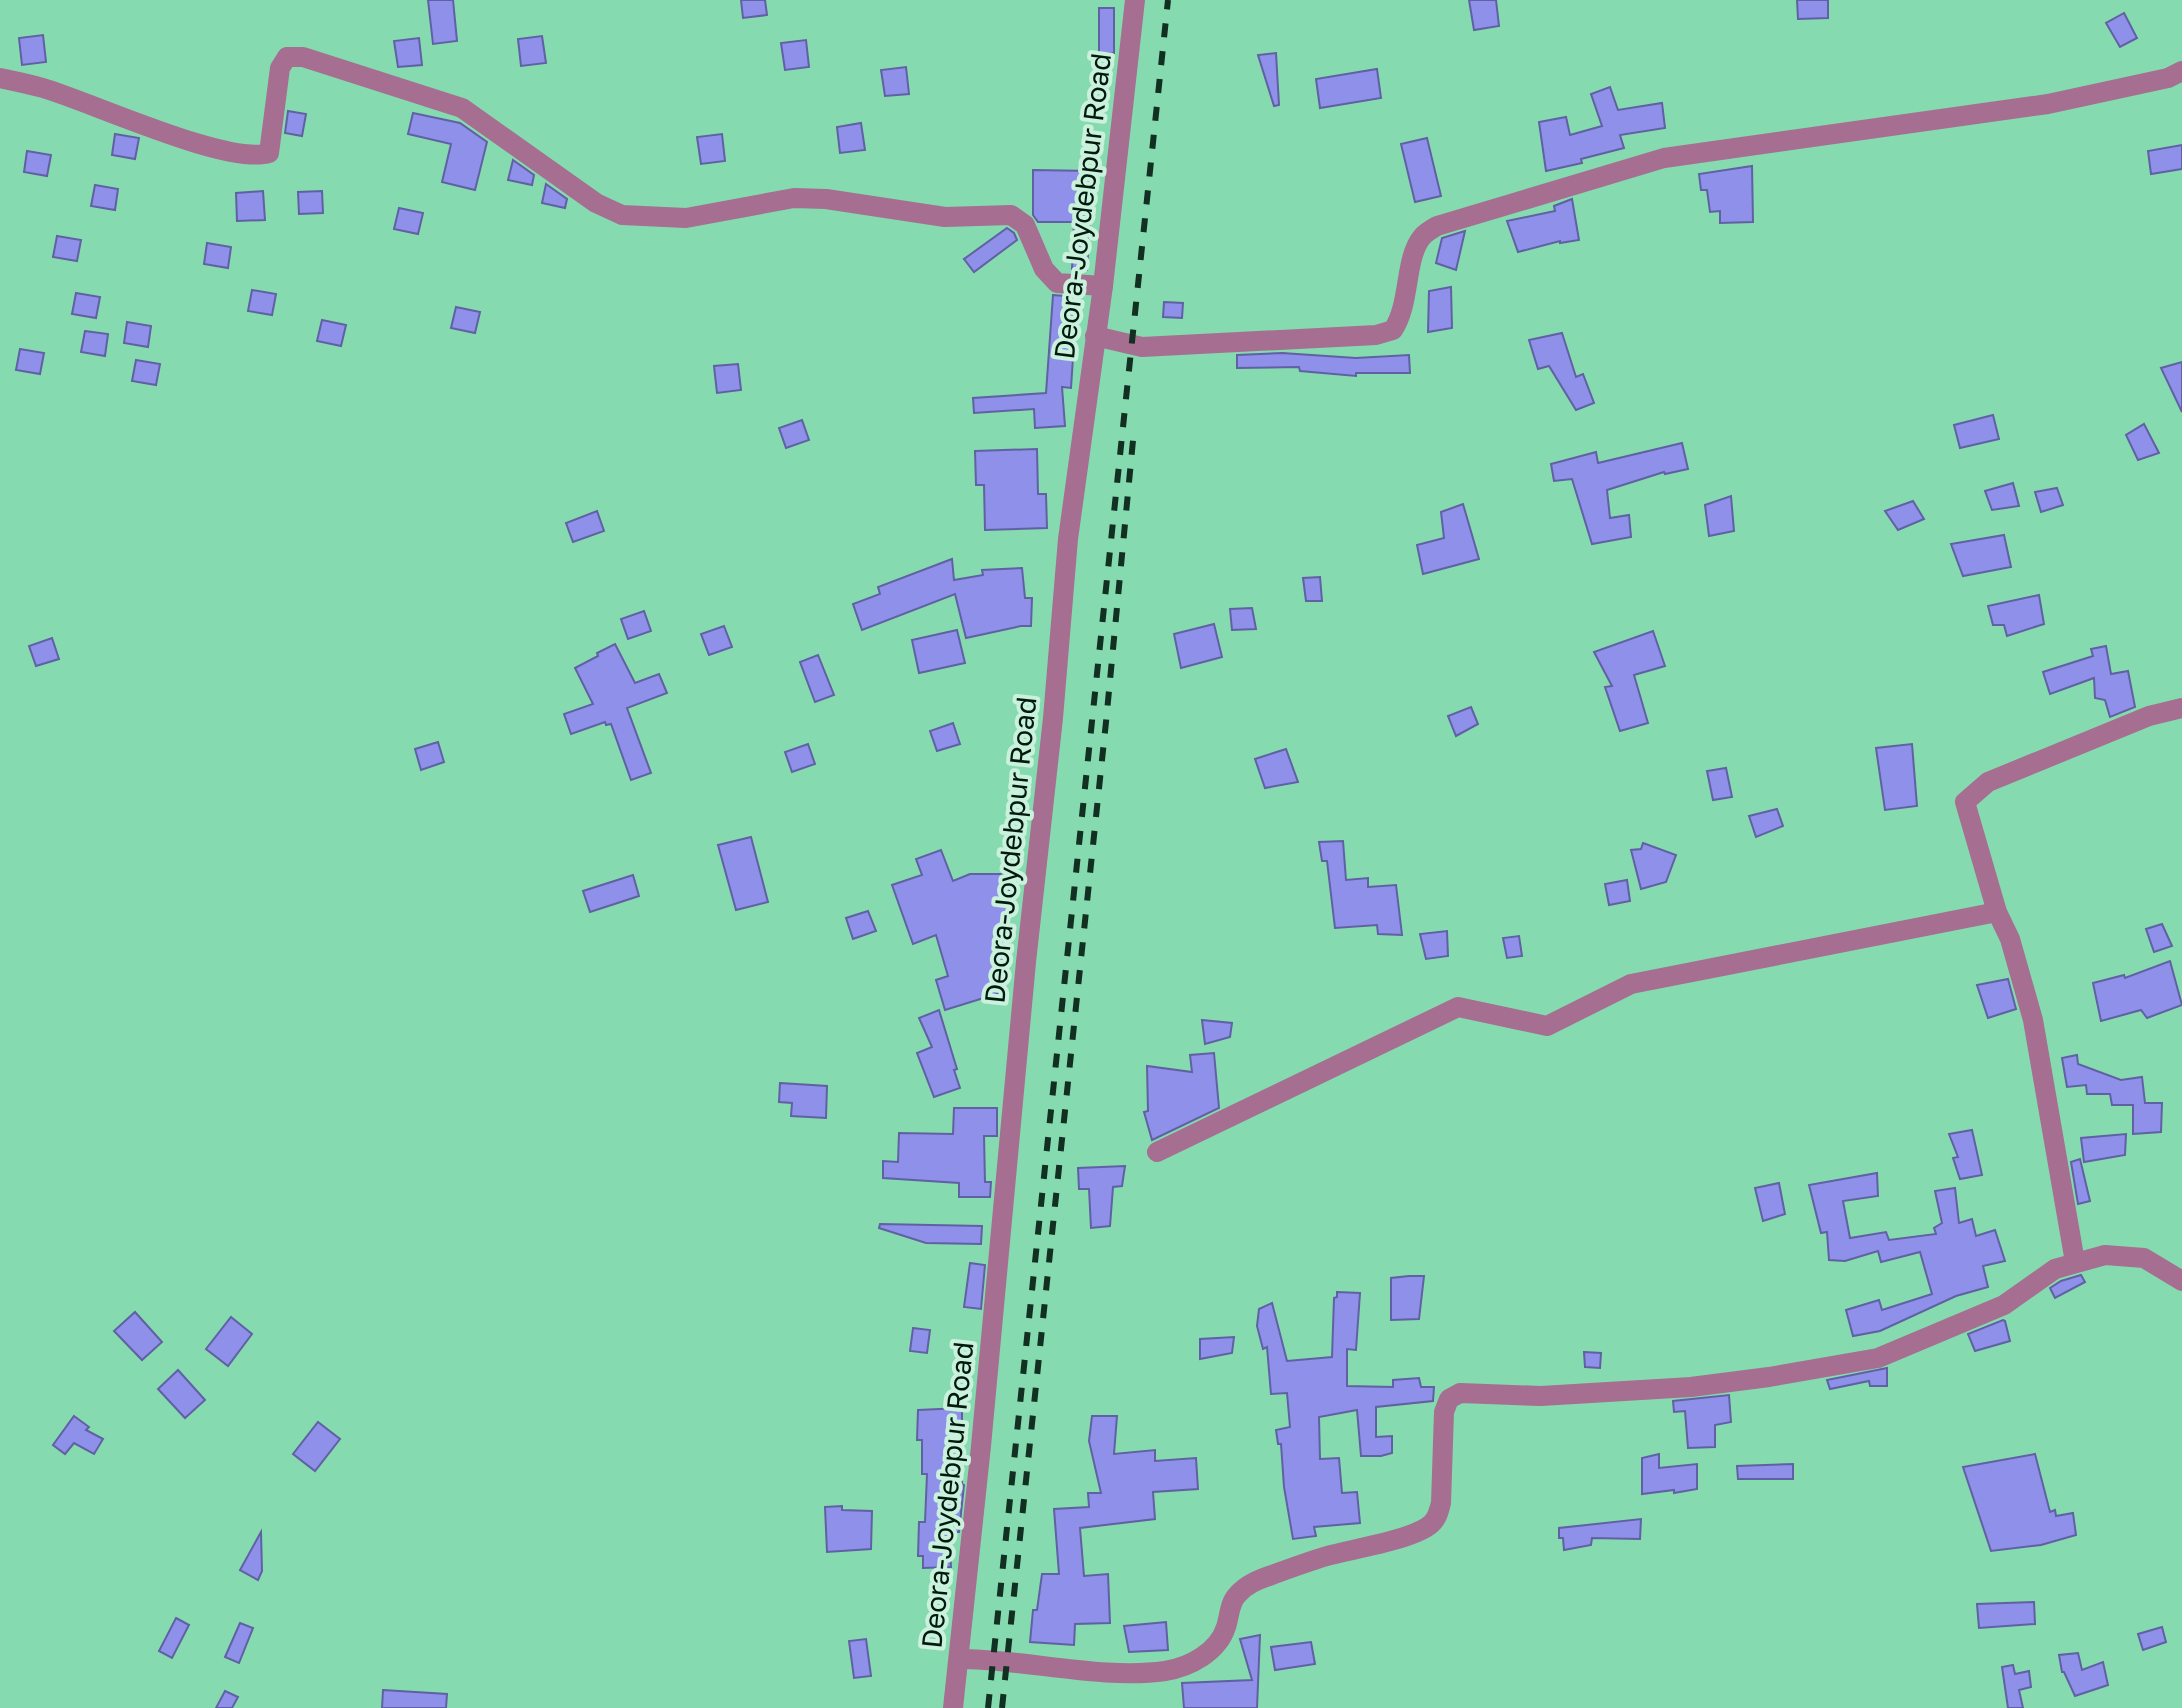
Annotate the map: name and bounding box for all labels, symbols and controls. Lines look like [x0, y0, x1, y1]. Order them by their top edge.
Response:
street label: Deora-Joydebpur Road [1047, 51, 1117, 361]
street label: Deora-Joydebpur Road [977, 695, 1043, 1005]
street label: Deora-Joydebpur Road [914, 1340, 980, 1650]

